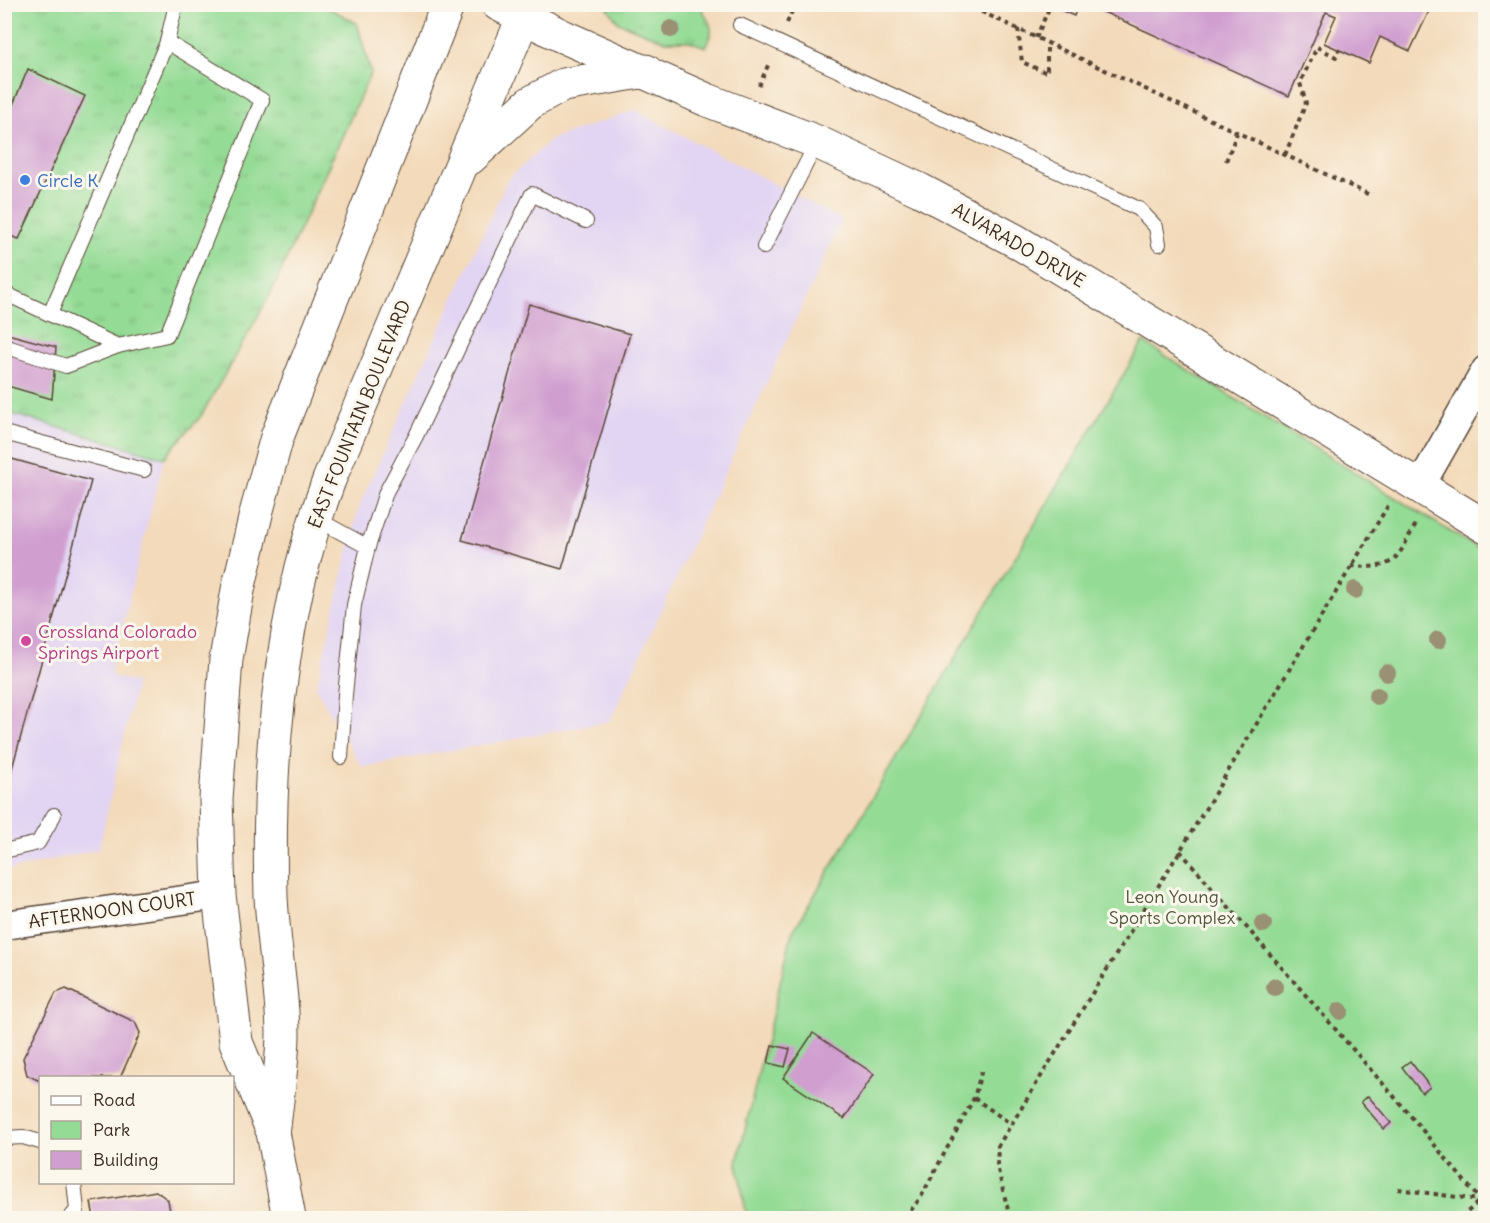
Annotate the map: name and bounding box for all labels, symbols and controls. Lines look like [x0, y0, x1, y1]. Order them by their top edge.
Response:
place label: Circle K [37, 169, 98, 192]
marker: Circle K [18, 173, 32, 187]
street label: ALVARADO DRIVE [948, 198, 1090, 292]
street label: EAST FOUNTAIN BOULEVARD [303, 296, 415, 532]
place label: Crossland Colorado Springs Airport [38, 620, 197, 664]
marker: Crossland Colorado Springs Airport [19, 634, 33, 648]
park label: Leon Young Sports Complex [1109, 885, 1235, 929]
street label: AFTERNOON COURT [27, 887, 197, 933]
legend [39, 1076, 234, 1184]
text: Road [93, 1088, 136, 1111]
text: Park [93, 1118, 130, 1141]
text: Building [93, 1148, 158, 1171]

